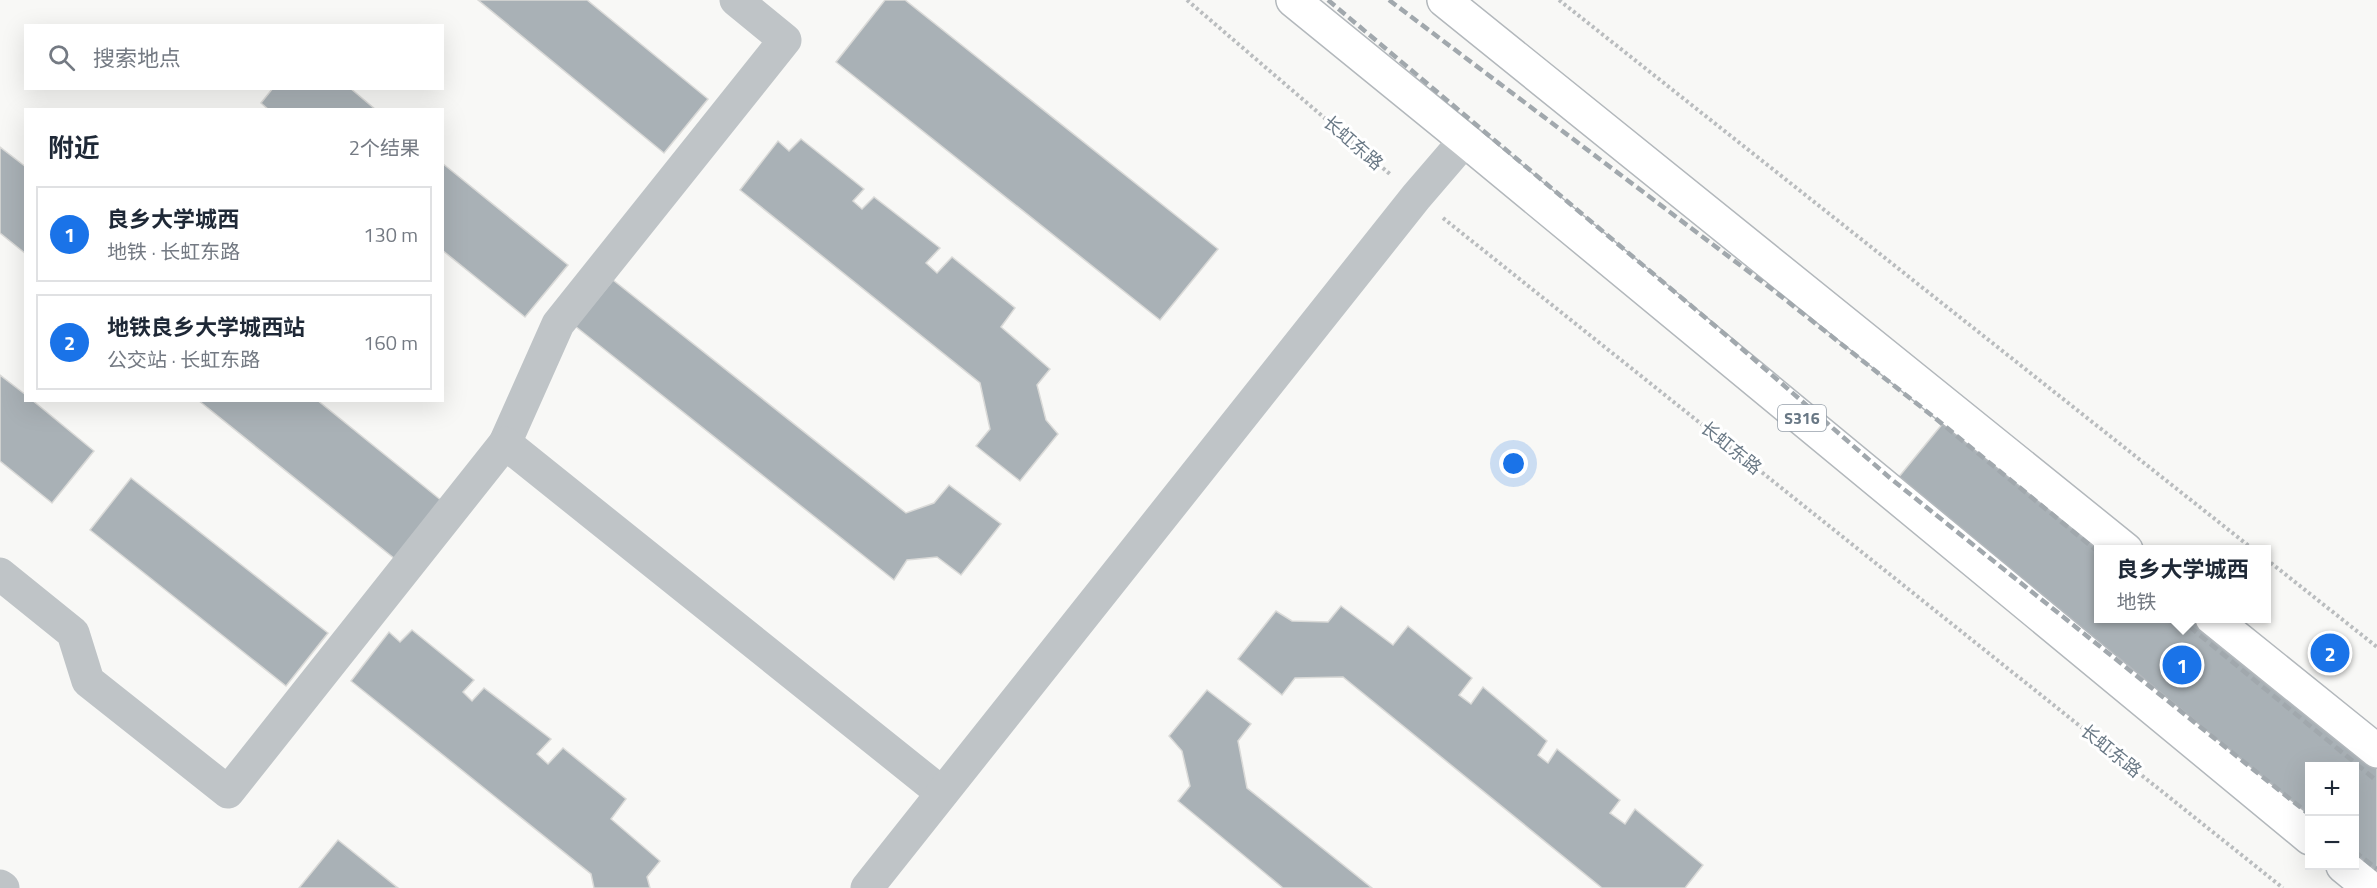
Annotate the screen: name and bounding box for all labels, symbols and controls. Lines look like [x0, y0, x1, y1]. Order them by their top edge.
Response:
search box [24, 24, 444, 90]
icon: search [45, 41, 78, 74]
text: 搜索地点 [93, 41, 181, 75]
street label: 长虹东路 [1317, 109, 1389, 176]
text: 附近 [48, 128, 100, 167]
text: 2个结果 [349, 132, 420, 163]
text: 良乡大学城西 [107, 202, 239, 236]
text: 1 [64, 219, 75, 250]
text: 130 m [363, 219, 418, 250]
text: 地铁 · 长虹东路 [107, 236, 240, 267]
text: 地铁良乡大学城西站 [107, 310, 305, 344]
text: 2 [64, 327, 75, 358]
text: 160 m [363, 327, 418, 358]
text: 公交站 · 长虹东路 [107, 344, 260, 375]
road number: S316 [1778, 405, 1826, 431]
street label: 长虹东路 [1695, 414, 1768, 481]
your location [1499, 449, 1528, 478]
popup [2094, 545, 2271, 623]
text: 良乡大学城西 [2116, 552, 2249, 586]
text: 地铁 [2116, 586, 2156, 617]
pin: 2 [2310, 630, 2350, 676]
pin: 1 [2162, 642, 2202, 688]
street label: 长虹东路 [2075, 717, 2148, 784]
map controls [2305, 762, 2359, 870]
button: + [2305, 762, 2359, 816]
button: − [2305, 816, 2359, 870]

